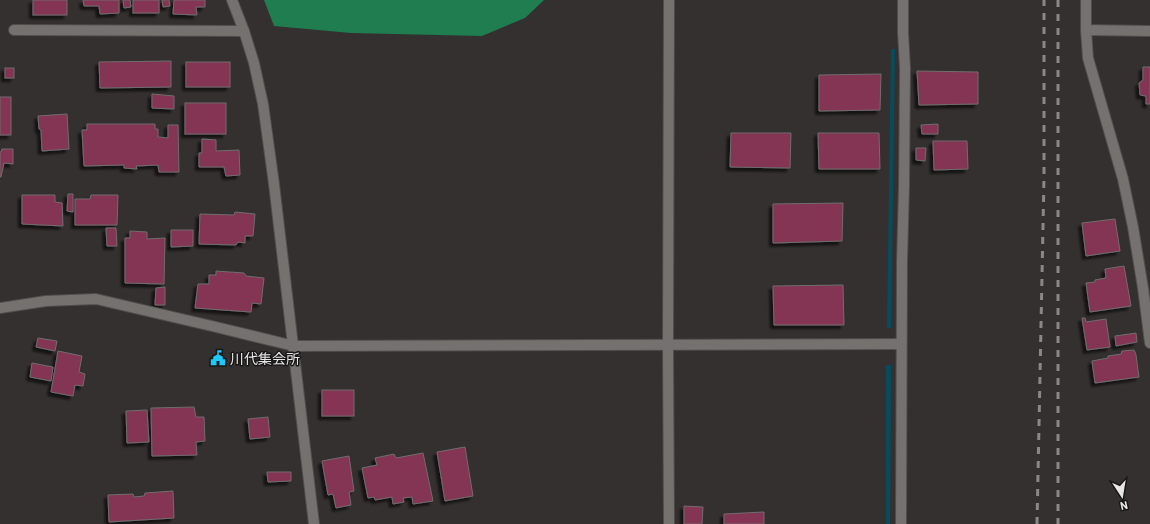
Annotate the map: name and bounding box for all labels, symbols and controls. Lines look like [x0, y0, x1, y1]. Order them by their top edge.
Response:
public building icon: 川代集会所 [209, 349, 227, 367]
place label: 川代集会所 [230, 350, 300, 367]
north arrow [1102, 476, 1142, 516]
text: N [1119, 499, 1129, 513]

